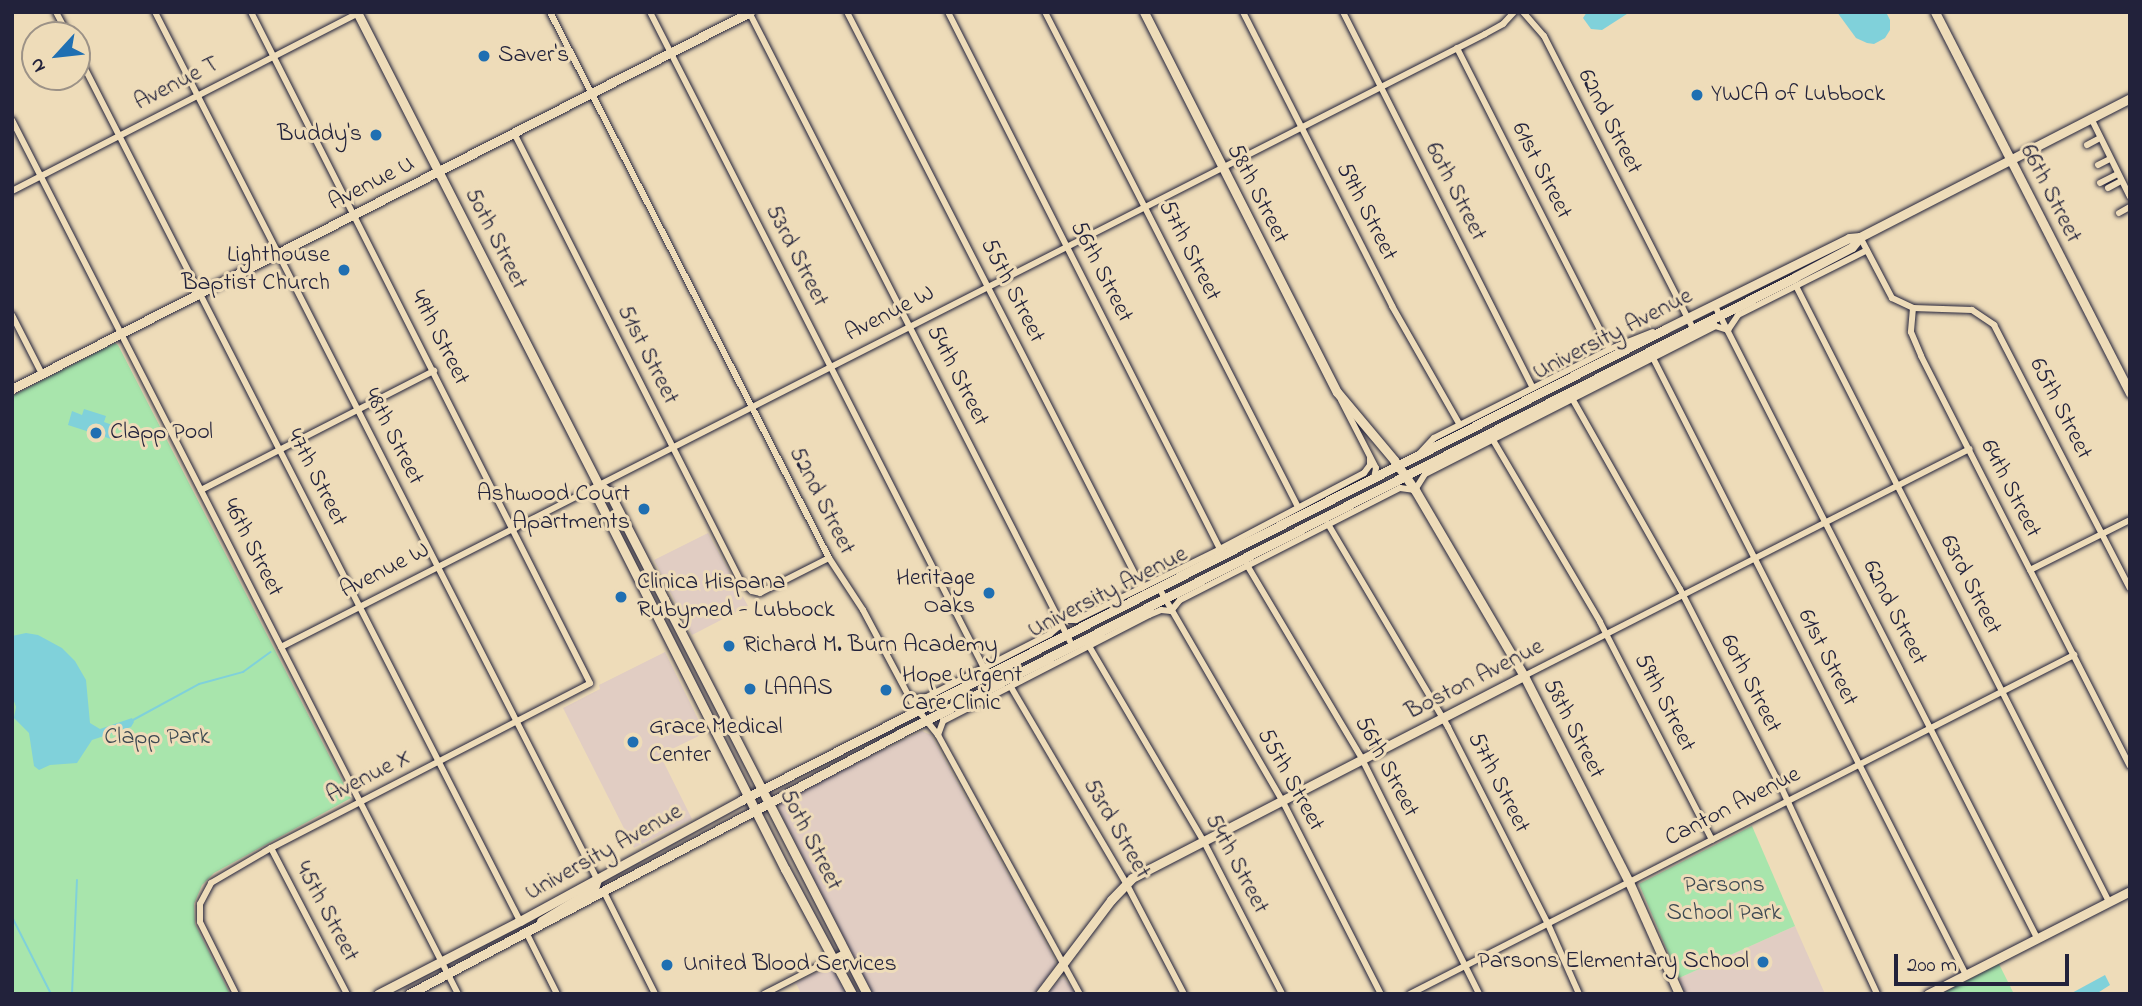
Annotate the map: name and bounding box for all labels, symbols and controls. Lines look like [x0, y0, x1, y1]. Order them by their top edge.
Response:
north arrow [21, 21, 91, 91]
place label: Saver's [498, 42, 569, 70]
marker: Saver's [476, 48, 492, 64]
street label: Avenue T [130, 50, 224, 118]
text: N [24, 53, 54, 77]
street label: 62nd Street [1570, 65, 1648, 179]
place label: YWCA of Lubbock [1711, 81, 1885, 109]
marker: YWCA of Lubbock [1689, 87, 1705, 103]
street label: 61st Street [1504, 118, 1578, 224]
place label: Buddy's [277, 121, 362, 149]
marker: Buddy's [368, 127, 384, 143]
street label: 60th Street [1418, 138, 1492, 246]
street label: 58th Street [1220, 139, 1294, 249]
street label: 66th Street [2013, 140, 2087, 248]
street label: Avenue U [324, 150, 420, 218]
street label: 59th Street [1329, 158, 1403, 266]
street label: 50th Street [457, 183, 533, 295]
street label: 57th Street [1151, 196, 1227, 306]
street label: 53rd Street [758, 200, 834, 312]
street label: 56th Street [1063, 216, 1139, 328]
street label: 55th Street [973, 234, 1051, 348]
place label: Lighthouse Baptist Church [181, 242, 330, 298]
marker: Lighthouse Baptist Church [336, 262, 352, 278]
street label: Avenue W [841, 279, 939, 349]
street label: University Avenue [1528, 282, 1698, 388]
street label: 49th Street [403, 286, 475, 390]
street label: 51st Street [610, 300, 684, 410]
street label: 54th Street [919, 321, 995, 431]
street label: 65th Street [2022, 353, 2098, 465]
street label: 48th Street [356, 384, 430, 490]
place label: Clapp Pool [110, 419, 213, 447]
street label: 47th Street [279, 424, 353, 532]
marker: Clapp Pool [88, 425, 104, 441]
street label: 64th Street [1973, 435, 2047, 543]
street label: 52nd Street [782, 442, 860, 560]
place label: Ashwood Court Apartments [477, 481, 630, 537]
street label: 46th Street [215, 494, 289, 602]
marker: Ashwood Court Apartments [636, 501, 652, 517]
street label: 63rd Street [1933, 530, 2007, 640]
street label: Avenue W [336, 536, 434, 606]
street label: University Avenue [1023, 540, 1193, 646]
street label: 62nd Street [1855, 556, 1933, 670]
place label: Heritage Oaks [896, 565, 975, 621]
place label: Clinica Hispana Rubymed - Lubbock [637, 569, 835, 625]
marker: Heritage Oaks [981, 585, 997, 601]
marker: Clinica Hispana Rubymed - Lubbock [611, 587, 631, 607]
street label: 61st Street [1790, 605, 1864, 711]
street label: 60th Street [1713, 630, 1787, 738]
place label: Richard M. Burn Academy [743, 632, 998, 660]
street label: Boston Avenue [1401, 633, 1549, 727]
marker: Richard M. Burn Academy [721, 638, 737, 654]
street label: 59th Street [1627, 649, 1701, 757]
place label: Hope Urgent Care Clinic [902, 662, 1022, 718]
street label: 58th Street [1536, 674, 1610, 784]
place label: LAAAS [764, 675, 833, 703]
marker: Hope Urgent Care Clinic [876, 680, 896, 700]
marker: LAAAS [742, 681, 758, 697]
street label: 56th Street [1347, 712, 1425, 822]
place label: Grace Medical Center [649, 714, 783, 770]
street label: 55th Street [1250, 723, 1330, 837]
park label: Clapp Park [104, 724, 210, 752]
street label: 57th Street [1460, 728, 1536, 838]
marker: Grace Medical Center [623, 732, 643, 752]
street label: Avenue X [322, 743, 416, 811]
street label: Canton Avenue [1660, 761, 1806, 853]
street label: 53rd Street [1076, 774, 1156, 884]
street label: 50th Street [772, 784, 848, 896]
street label: University Avenue [520, 798, 688, 908]
street label: 54th Street [1198, 809, 1274, 919]
street label: 45th Street [288, 857, 364, 967]
park label: Parsons School Park [1666, 872, 1782, 928]
scale bar [1897, 940, 2072, 984]
place label: Parsons Elementary School [1477, 948, 1749, 976]
place label: United Blood Services [683, 951, 897, 979]
text: 200 m [1907, 951, 1957, 981]
marker: Parsons Elementary School [1755, 954, 1771, 970]
marker: United Blood Services [657, 955, 677, 975]

